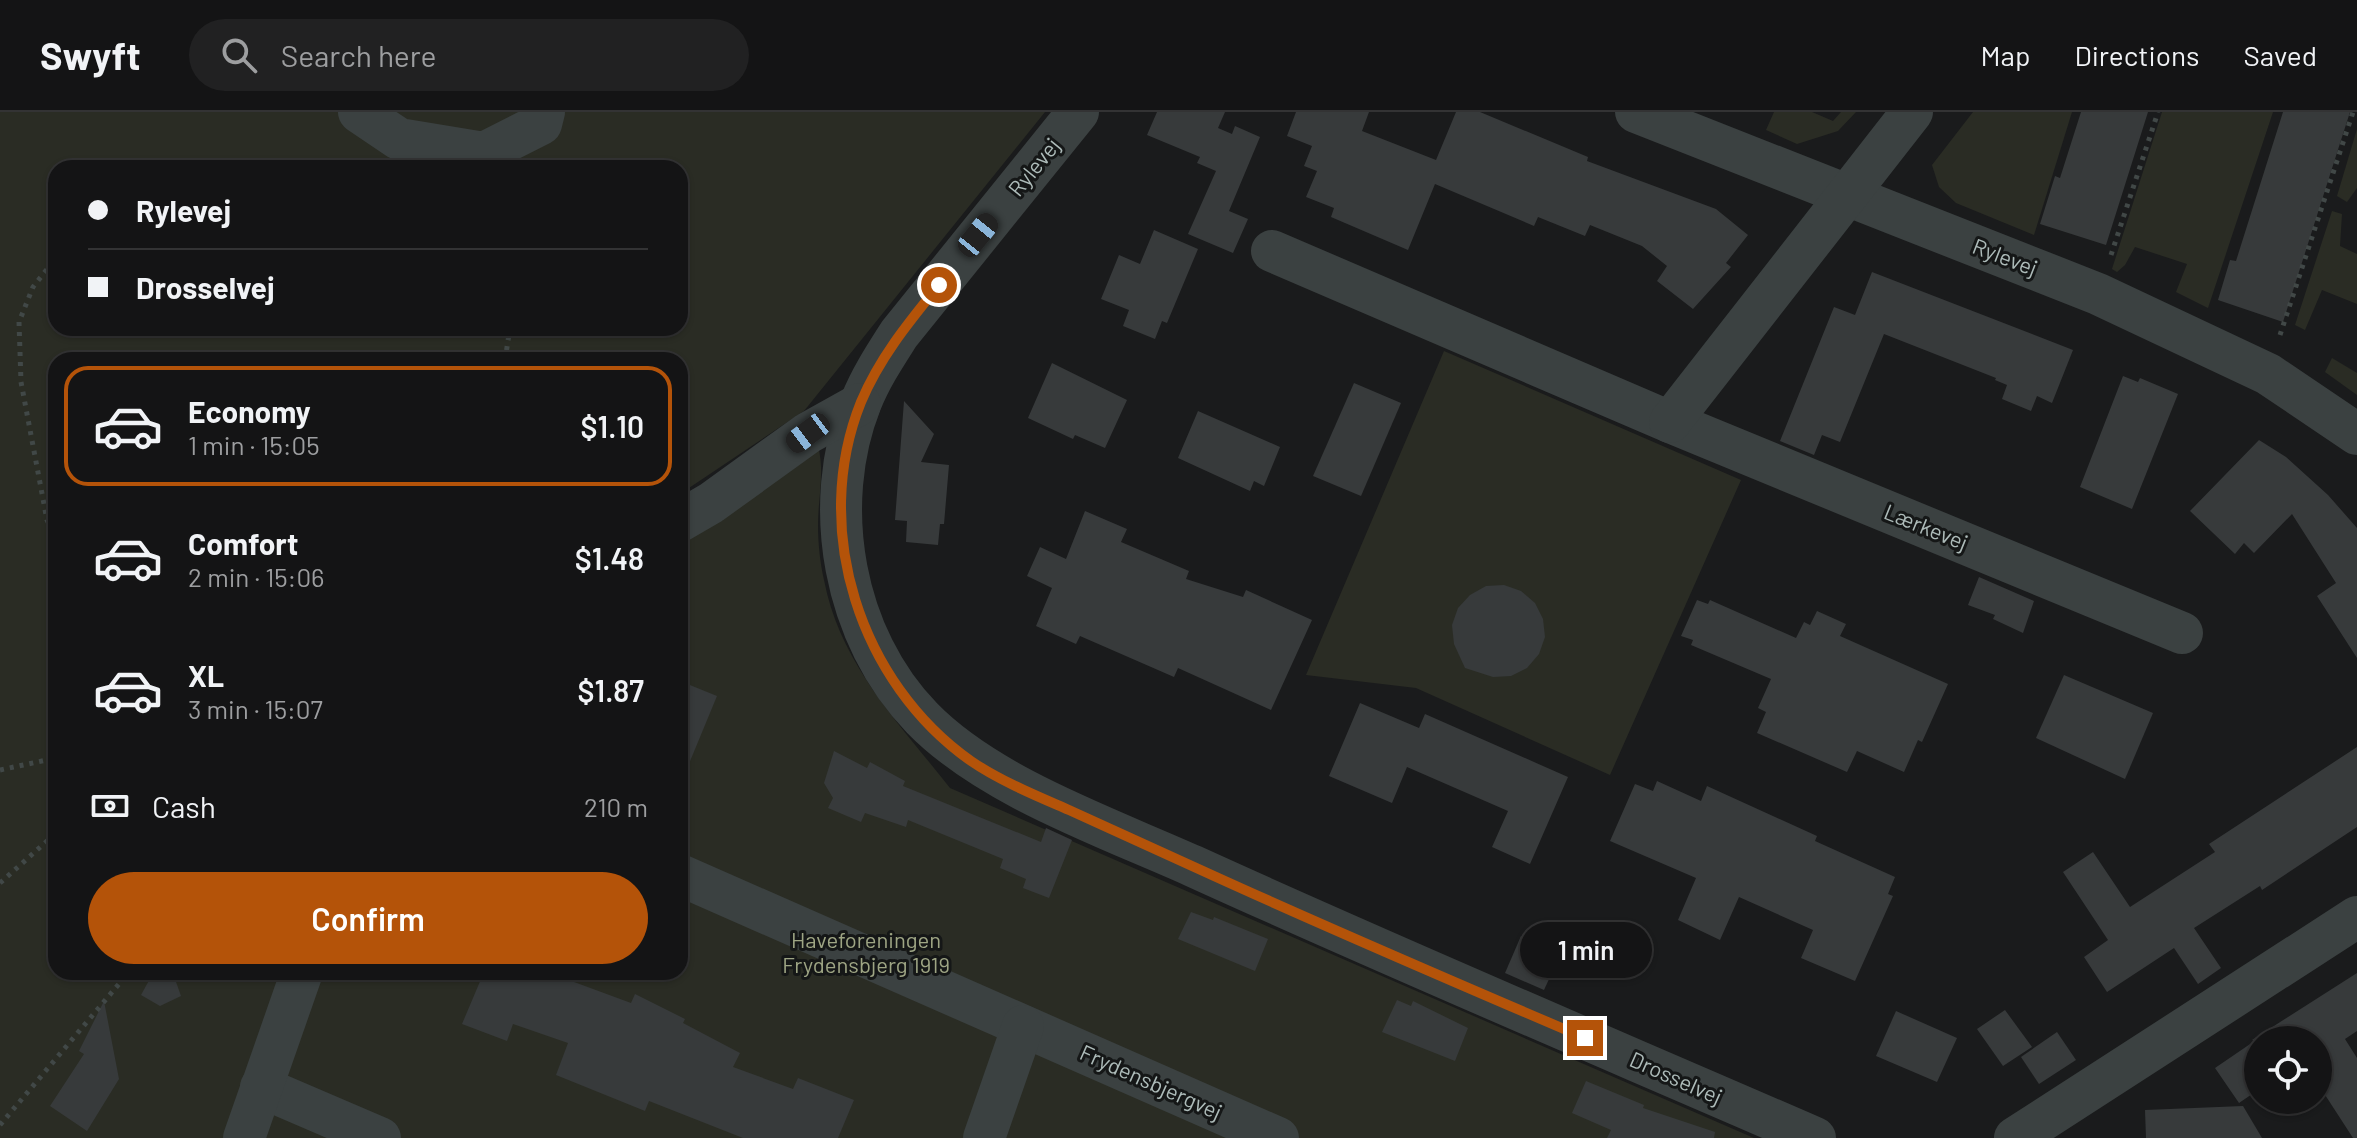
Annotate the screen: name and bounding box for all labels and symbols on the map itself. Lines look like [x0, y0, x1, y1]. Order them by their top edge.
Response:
street label: Rylevej [1002, 132, 1065, 201]
car [954, 209, 1002, 261]
street label: Rylevej [1969, 232, 2041, 280]
route start [921, 267, 957, 303]
car [782, 409, 834, 457]
street label: Lærkevej [1881, 498, 1972, 555]
callout: 1 min [1519, 922, 1651, 978]
park label: Haveforeningen Frydensbjerg 1919 [782, 926, 950, 977]
route end [1567, 1020, 1603, 1056]
street label: Frydensbjergvej [1076, 1038, 1226, 1124]
street label: Drosselvej [1626, 1045, 1727, 1109]

